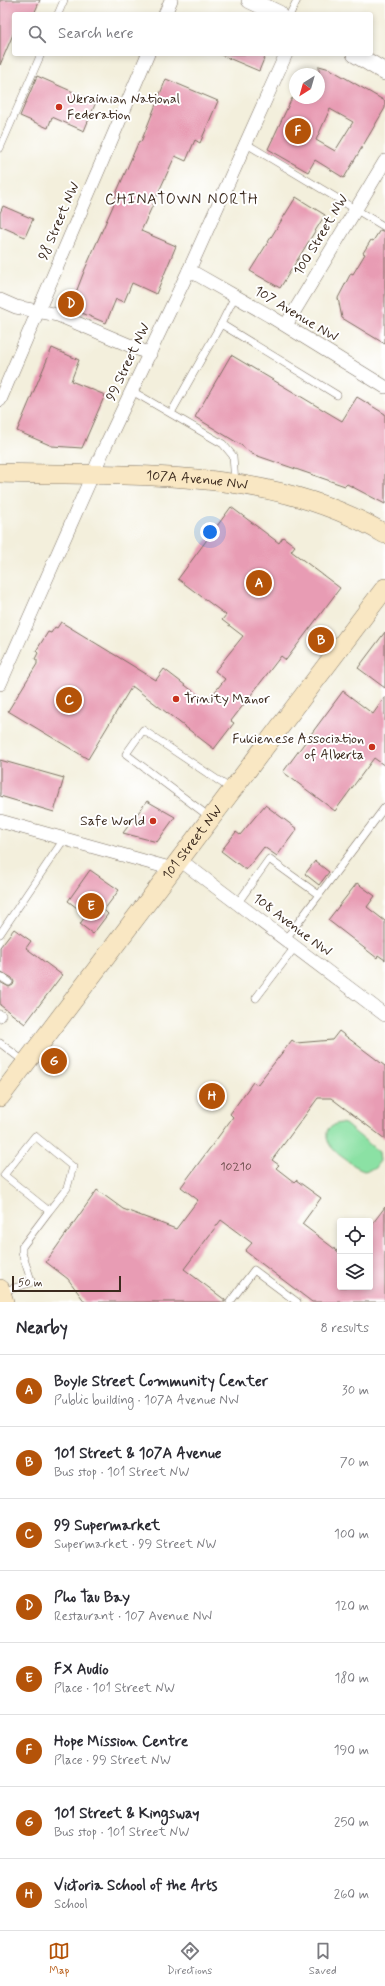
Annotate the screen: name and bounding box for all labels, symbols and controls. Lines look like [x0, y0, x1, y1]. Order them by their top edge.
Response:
search box [12, 12, 373, 56]
icon: search [26, 23, 48, 45]
text: Search here [58, 24, 134, 44]
north arrow [289, 68, 325, 104]
place label: Ukrainian National Federation [67, 90, 180, 124]
marker: Ukrainian National Federation [54, 102, 64, 112]
pin: F [285, 116, 311, 146]
street label: 98 Street NW [34, 179, 84, 263]
district label: CHINATOWN NORTH [105, 190, 259, 210]
street label: 100 Street NW [290, 191, 352, 279]
street label: 107 Avenue NW [251, 282, 341, 346]
pin: D [58, 289, 84, 319]
street label: 99 Street NW [102, 320, 154, 404]
street label: 107A Avenue NW [146, 467, 249, 495]
your location [200, 522, 220, 542]
pin: A [246, 568, 272, 598]
pin: B [308, 625, 334, 655]
pin: C [56, 685, 82, 715]
place label: Trinity Manor [184, 690, 270, 708]
marker: Trinity Manor [171, 694, 181, 704]
place label: Fukienese Association of Alberta [232, 730, 364, 764]
marker: Fukienese Association of Alberta [367, 742, 377, 752]
street label: 101 Street NW [158, 802, 227, 883]
place label: Safe World [80, 812, 145, 830]
marker: Safe World [148, 816, 158, 826]
street label: 108 Avenue NW [249, 889, 335, 961]
pin: E [78, 891, 104, 921]
pin: G [41, 1046, 67, 1076]
pin: H [199, 1081, 225, 1111]
house number: 10210 [220, 1159, 252, 1175]
map controls [337, 1218, 373, 1290]
button: locate [337, 1218, 373, 1254]
button: layers [337, 1254, 373, 1290]
scale bar [12, 1274, 121, 1293]
text: 50 m [18, 1276, 43, 1290]
text: Nearby [16, 1317, 68, 1339]
text: 8 results [321, 1320, 369, 1337]
text: Boyle Street Community Center [54, 1372, 268, 1392]
text: A [25, 1382, 33, 1399]
text: 30 m [342, 1382, 369, 1399]
text: Public building · 107A Avenue NW [54, 1392, 239, 1409]
text: 101 Street & 107A Avenue [54, 1444, 222, 1464]
text: B [25, 1454, 33, 1471]
text: 70 m [340, 1454, 369, 1471]
text: Bus stop · 101 Street NW [54, 1464, 189, 1481]
text: 99 Supermarket [54, 1516, 160, 1536]
text: C [24, 1526, 34, 1543]
text: 100 m [334, 1526, 369, 1543]
text: Supermarket · 99 Street NW [54, 1536, 216, 1553]
text: Pho Tau Bay [54, 1588, 130, 1608]
text: D [25, 1598, 33, 1615]
text: 120 m [335, 1598, 369, 1615]
text: Restaurant · 107 Avenue NW [54, 1608, 212, 1625]
text: FX Audio [54, 1660, 109, 1680]
text: E [25, 1670, 33, 1687]
text: 180 m [334, 1670, 369, 1687]
text: Place · 101 Street NW [54, 1680, 175, 1697]
text: Hope Mission Centre [54, 1732, 188, 1752]
text: F [26, 1742, 32, 1759]
text: 190 m [334, 1742, 369, 1759]
text: Place · 99 Street NW [54, 1752, 171, 1769]
text: 101 Street & Kingsway [54, 1804, 200, 1824]
text: G [25, 1814, 33, 1831]
text: 250 m [334, 1814, 369, 1831]
text: Bus stop · 101 Street NW [54, 1824, 189, 1841]
text: Victoria School of the Arts [54, 1876, 218, 1896]
text: H [25, 1886, 33, 1903]
text: 260 m [334, 1886, 369, 1903]
text: School [54, 1896, 88, 1913]
tab: Map [48, 1940, 70, 1978]
tab: Directions [167, 1940, 212, 1978]
tab: Saved [309, 1940, 337, 1978]

